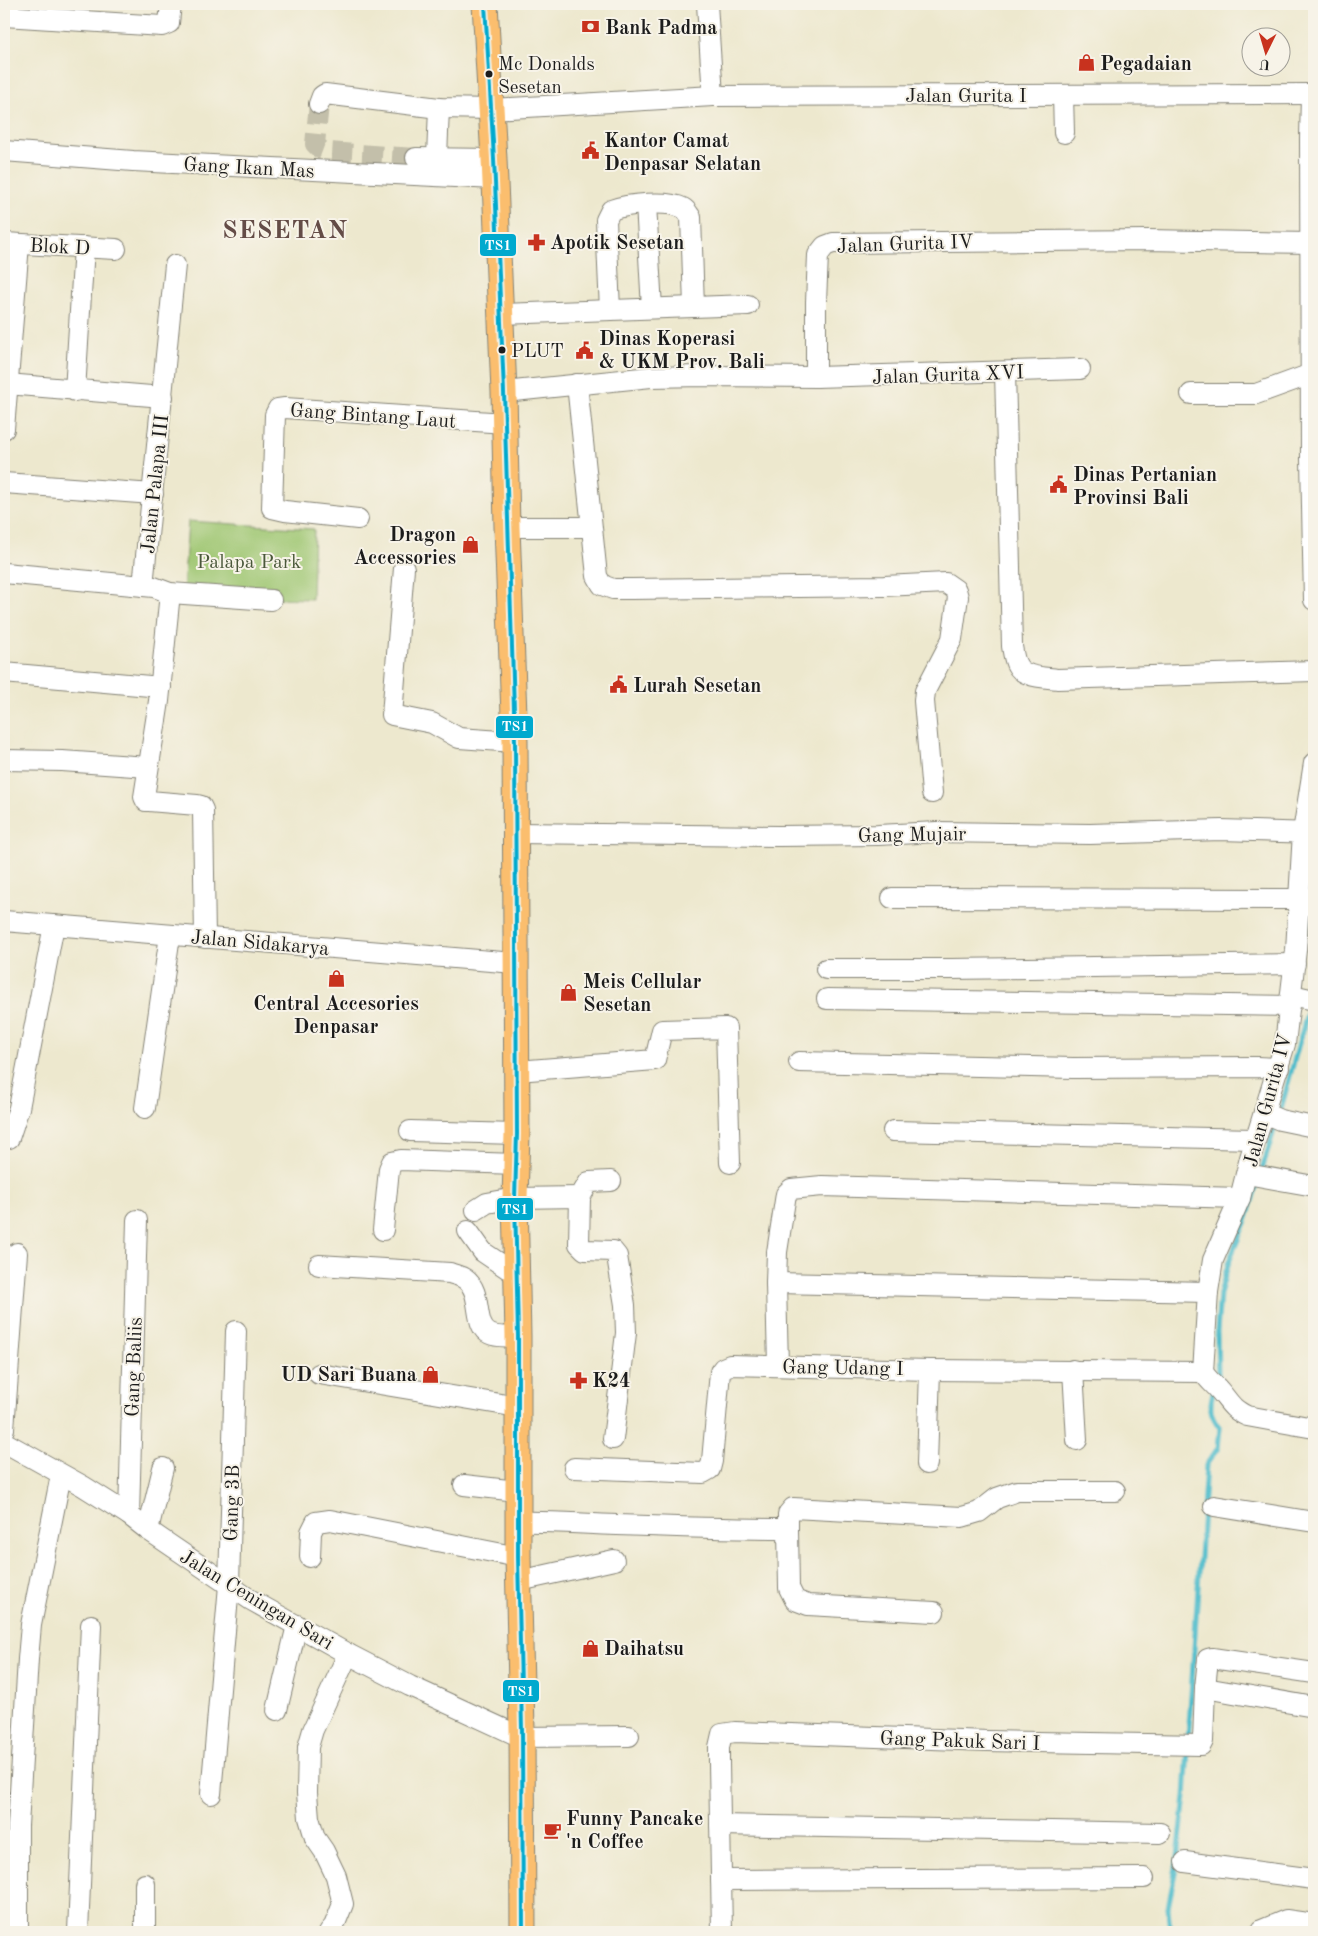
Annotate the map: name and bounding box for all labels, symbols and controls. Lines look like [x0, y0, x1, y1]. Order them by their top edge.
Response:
bank icon: Bank Padma [581, 17, 601, 37]
place label: Bank Padma [605, 19, 718, 39]
north arrow [1240, 28, 1290, 78]
shop icon: Pegadaian [1076, 53, 1096, 73]
place label: Pegadaian [1100, 55, 1192, 75]
place label: Mc Donalds Sesetan [498, 56, 595, 98]
text: U [1259, 56, 1271, 71]
marker: Mc Donalds Sesetan [484, 69, 494, 79]
street label: Jalan Gurita I [905, 87, 1027, 107]
place label: Kantor Camat Denpasar Selatan [604, 132, 761, 175]
public building icon: Kantor Camat Denpasar Selatan [580, 141, 600, 161]
street label: Gang Ikan Mas [183, 156, 315, 182]
district label: SESETAN [222, 219, 348, 244]
pharmacy icon: Apotik Sesetan [526, 232, 546, 252]
line badge: TS1 [479, 233, 517, 257]
street label: Jalan Gurita IV [836, 233, 974, 257]
place label: Apotik Sesetan [550, 234, 684, 254]
street label: Blok D [29, 236, 91, 260]
text: TS1 [485, 239, 511, 253]
place label: Dinas Koperasi & UKM Prov. Bali [599, 330, 765, 373]
public building icon: Dinas Koperasi & UKM Prov. Bali [575, 340, 595, 360]
place label: PLUT [511, 343, 564, 362]
marker: PLUT [497, 345, 507, 355]
street label: Jalan Gurita XVI [872, 363, 1024, 389]
street label: Gang Bintang Laut [289, 401, 457, 433]
street label: Jalan Palapa III [139, 414, 173, 555]
place label: Dinas Pertanian Provinsi Bali [1073, 466, 1217, 509]
public building icon: Dinas Pertanian Provinsi Bali [1049, 475, 1069, 495]
place label: Dragon Accessories [354, 526, 456, 569]
shop icon: Dragon Accessories [460, 535, 480, 555]
park label: Palapa Park [197, 553, 301, 573]
public building icon: Lurah Sesetan [609, 675, 629, 695]
place label: Lurah Sesetan [633, 677, 761, 697]
line badge: TS1 [495, 715, 534, 739]
text: TS1 [502, 720, 528, 734]
street label: Gang Mujair [857, 825, 967, 847]
street label: Jalan Sidakarya [190, 928, 330, 960]
shop icon: Central Accesories Denpasar [326, 969, 346, 989]
place label: Meis Cellular Sesetan [583, 973, 702, 1016]
shop icon: Meis Cellular Sesetan [559, 983, 579, 1003]
place label: Central Accesories Denpasar [253, 995, 419, 1038]
street label: Jalan Gurita IV [1242, 1032, 1296, 1169]
line badge: TS1 [496, 1197, 534, 1221]
text: TS1 [502, 1203, 528, 1217]
street label: Gang Baliis [123, 1317, 147, 1417]
street label: Gang Udang I [782, 1358, 904, 1380]
shop icon: UD Sari Buana [421, 1364, 441, 1384]
place label: UD Sari Buana [280, 1366, 417, 1386]
pharmacy icon: K24 [568, 1370, 588, 1390]
place label: K24 [592, 1372, 631, 1392]
street label: Gang 3B [222, 1464, 244, 1542]
street label: Jalan Ceningan Sari [176, 1547, 336, 1654]
shop icon: Daihatsu [580, 1638, 600, 1658]
place label: Daihatsu [604, 1640, 684, 1660]
line badge: TS1 [502, 1679, 540, 1703]
text: TS1 [508, 1685, 534, 1699]
street label: Gang Pakuk Sari I [879, 1729, 1041, 1755]
place label: Funny Pancake 'n Coffee [566, 1810, 703, 1853]
cafe icon: Funny Pancake 'n Coffee [542, 1820, 562, 1840]

